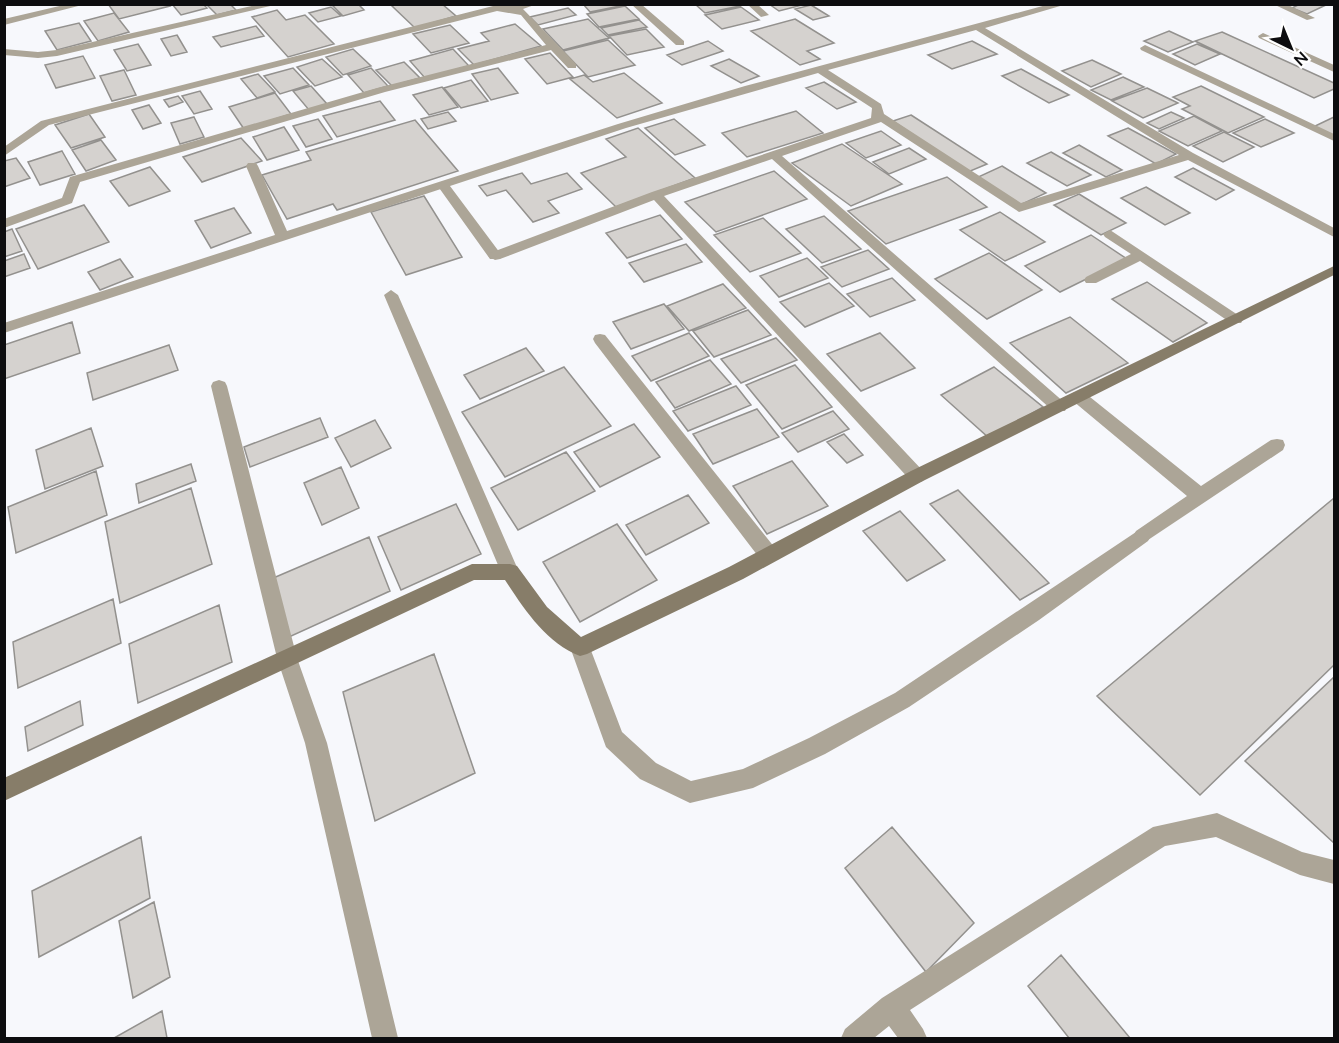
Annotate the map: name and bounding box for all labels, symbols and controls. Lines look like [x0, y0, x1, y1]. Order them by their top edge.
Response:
north arrow [1261, 18, 1321, 78]
text: N [1290, 48, 1312, 70]

